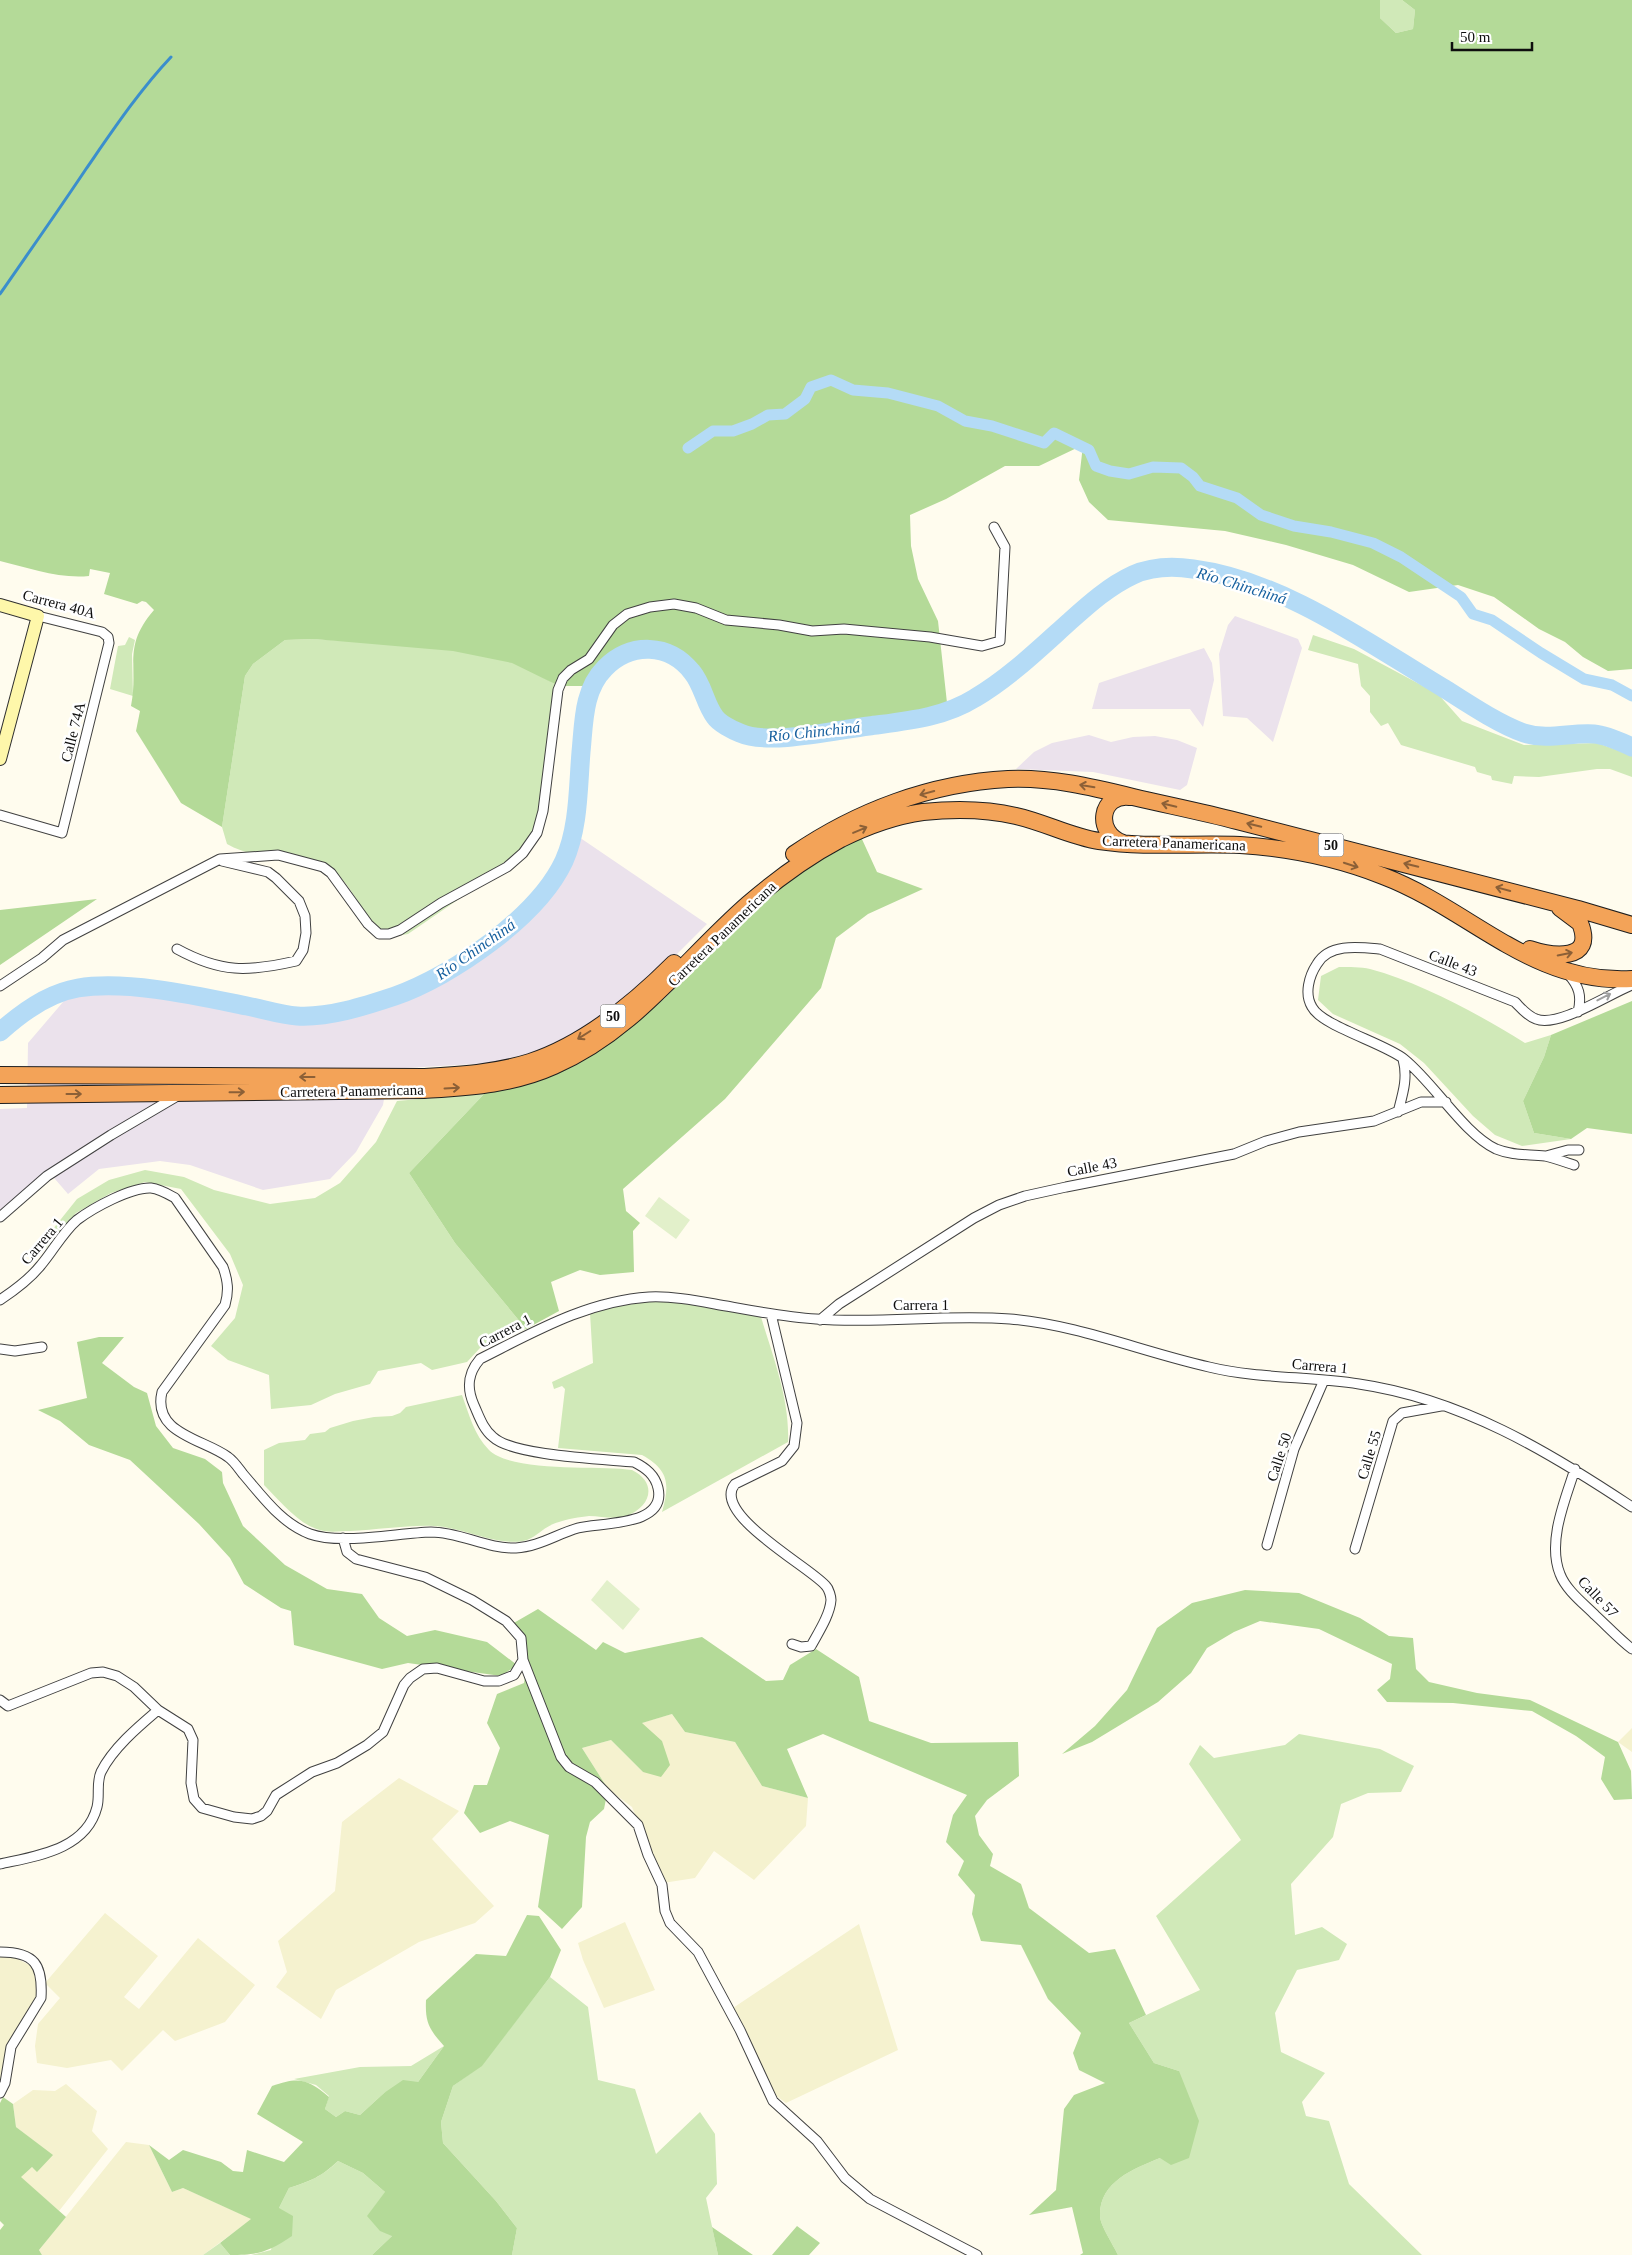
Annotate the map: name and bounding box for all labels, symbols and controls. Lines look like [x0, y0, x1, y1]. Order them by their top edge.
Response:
scale bar [1452, 20, 1532, 52]
text: 50 m [1460, 29, 1491, 45]
water label: Río Chinchiná [1194, 563, 1289, 607]
street label: Carrera 40A [21, 587, 97, 621]
street label: Calle 74A [58, 700, 88, 764]
water label: Río Chinchiná [766, 718, 861, 745]
one-way arrow [1080, 780, 1096, 790]
one-way arrow [919, 788, 935, 798]
one-way arrow [1161, 800, 1177, 809]
one-way arrow [1246, 820, 1262, 829]
one-way arrow [852, 825, 867, 835]
street label: Carretera Panamericana [1102, 832, 1246, 854]
road number: 50 [1318, 834, 1344, 856]
one-way arrow [1343, 860, 1359, 870]
one-way arrow [1403, 860, 1419, 870]
street label: Carretera Panamericana [665, 878, 779, 990]
one-way arrow [1496, 884, 1512, 893]
water label: Río Chinchiná [432, 916, 518, 984]
street label: Calle 43 [1427, 946, 1479, 980]
one-way arrow [1557, 948, 1573, 958]
one-way arrow [1596, 992, 1611, 1001]
road number: 50 [600, 1004, 626, 1028]
one-way arrow [577, 1030, 591, 1040]
one-way arrow [299, 1072, 315, 1082]
street label: Carretera Panamericana [280, 1082, 424, 1100]
one-way arrow [443, 1084, 459, 1093]
one-way arrow [228, 1087, 245, 1097]
one-way arrow [66, 1089, 82, 1099]
street label: Calle 43 [1066, 1154, 1118, 1180]
street label: Carrera 1 [18, 1214, 66, 1268]
street label: Carrera 1 [893, 1297, 949, 1313]
street label: Carrera 1 [476, 1311, 534, 1351]
street label: Carrera 1 [1291, 1356, 1349, 1376]
street label: Calle 55 [1354, 1429, 1384, 1481]
street label: Calle 50 [1264, 1431, 1294, 1483]
street label: Calle 57 [1575, 1573, 1622, 1621]

